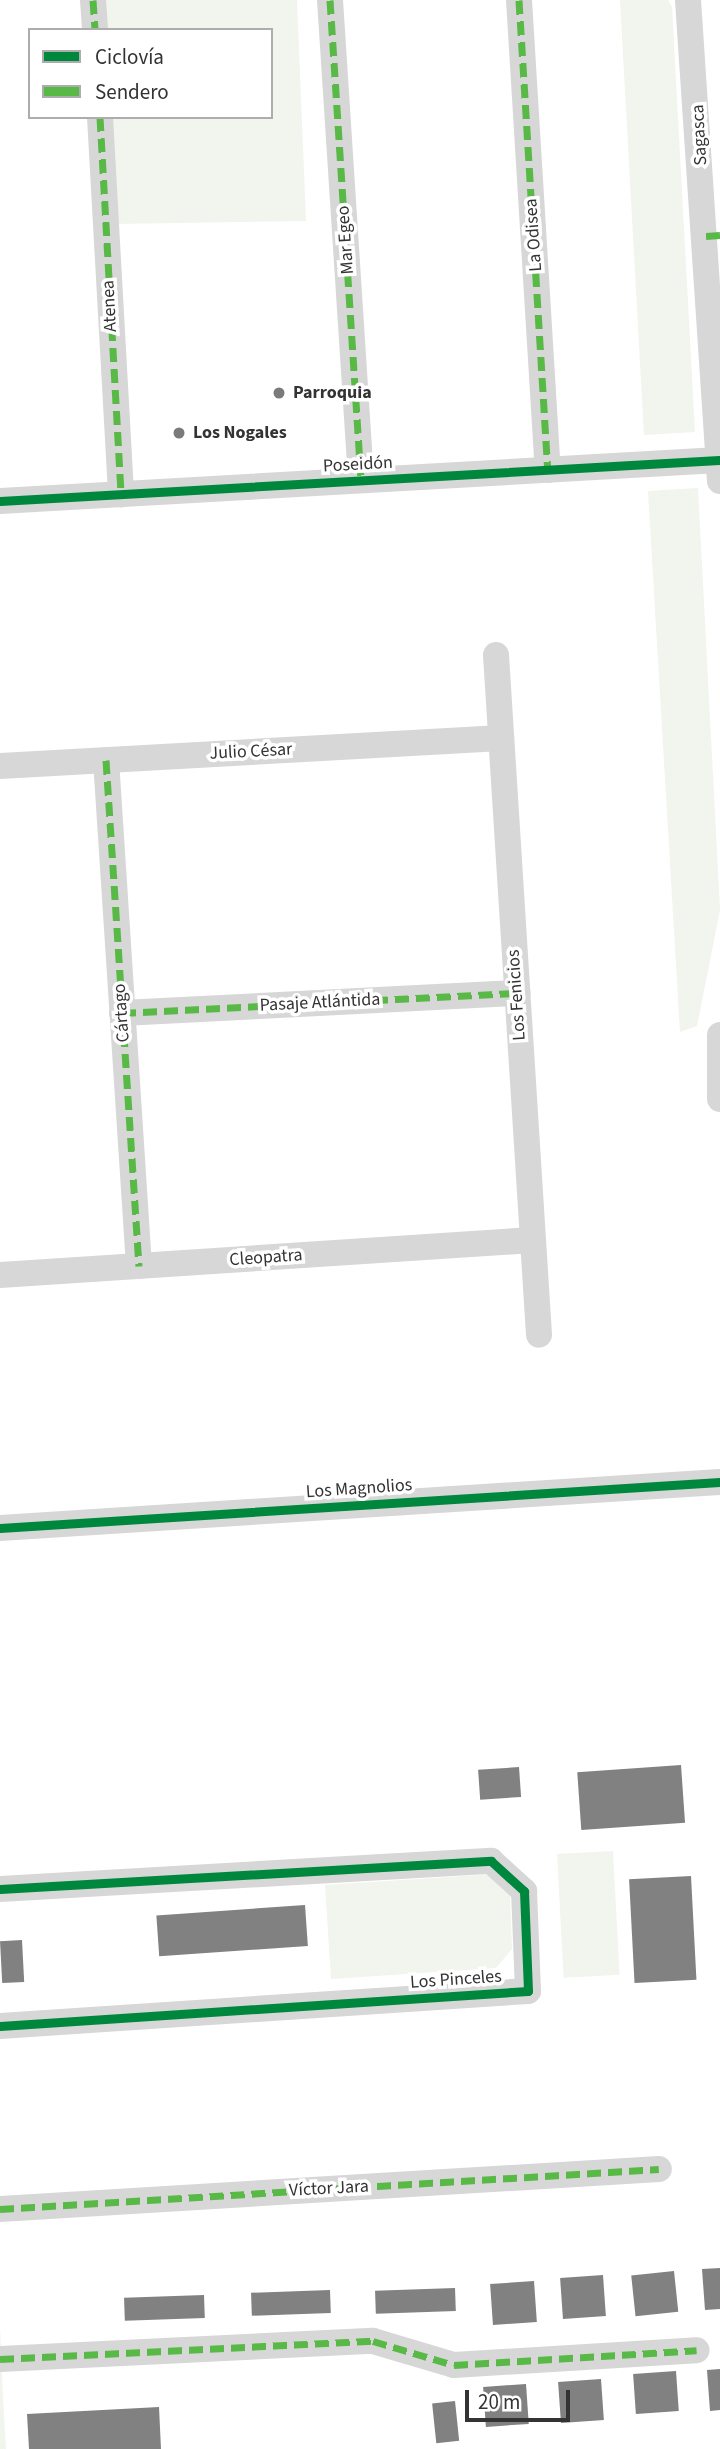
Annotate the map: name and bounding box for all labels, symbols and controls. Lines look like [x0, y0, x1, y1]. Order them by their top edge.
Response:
legend [28, 28, 273, 119]
text: Ciclovía [95, 42, 164, 72]
text: Sendero [95, 77, 169, 107]
street label: Sagasca [688, 104, 712, 166]
street label: La Odisea [521, 198, 547, 272]
street label: Mar Egeo [333, 205, 359, 275]
street label: Atenea [98, 280, 122, 332]
place label: Parroquia [293, 382, 372, 404]
marker: Parroquia [271, 385, 287, 401]
place label: Los Nogales [193, 422, 287, 444]
marker: Los Nogales [171, 425, 187, 441]
street label: Poseidón [322, 452, 394, 478]
street label: Julio César [209, 739, 293, 765]
street label: Los Fenicios [503, 949, 531, 1041]
street label: Cártago [109, 983, 135, 1043]
street label: Pasaje Atlántida [259, 989, 381, 1017]
street label: Cleopatra [229, 1245, 303, 1271]
street label: Los Magnolios [305, 1475, 413, 1503]
street label: Los Pinceles [410, 1966, 502, 1994]
street label: Víctor Jara [289, 2176, 369, 2202]
scale bar [468, 2376, 573, 2420]
text: 20 m [478, 2387, 520, 2417]

